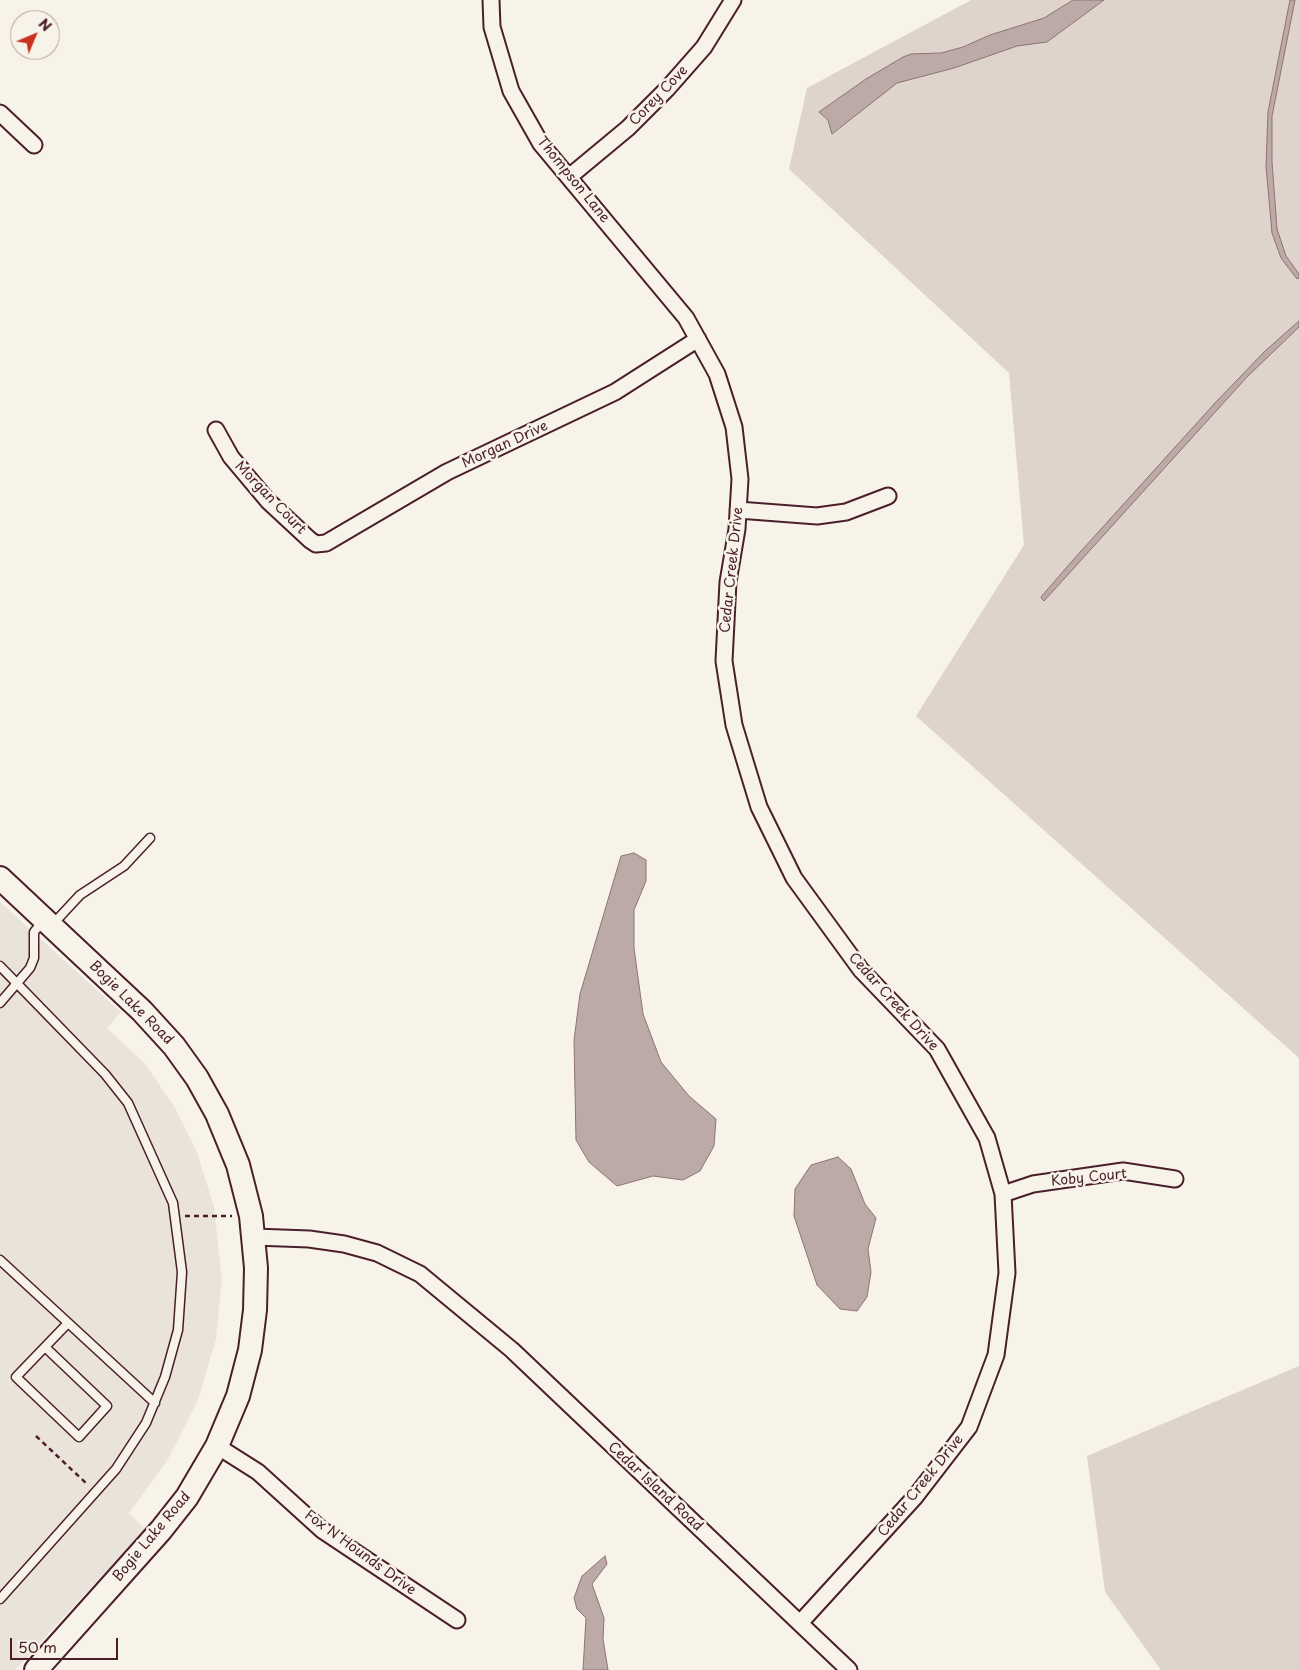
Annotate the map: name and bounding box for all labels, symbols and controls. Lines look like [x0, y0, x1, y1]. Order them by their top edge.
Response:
north arrow [10, 10, 60, 60]
text: N [34, 13, 57, 36]
street label: Corey Cove [626, 63, 692, 129]
street label: Thompson Lane [533, 133, 613, 227]
street label: Morgan Drive [459, 418, 551, 472]
street label: Morgan Court [231, 458, 309, 538]
street label: Cedar Creek Drive [717, 506, 747, 634]
street label: Cedar Creek Drive [845, 949, 941, 1055]
street label: Bogie Lake Road [86, 958, 176, 1048]
street label: Koby Court [1050, 1166, 1128, 1190]
street label: Cedar Creek Drive [875, 1432, 967, 1540]
street label: Cedar Island Road [604, 1439, 706, 1535]
street label: Bogie Lake Road [110, 1489, 194, 1585]
street label: Fox N Hounds Drive [301, 1507, 419, 1599]
scale bar [12, 1628, 120, 1660]
text: 50 m [18, 1635, 57, 1658]

